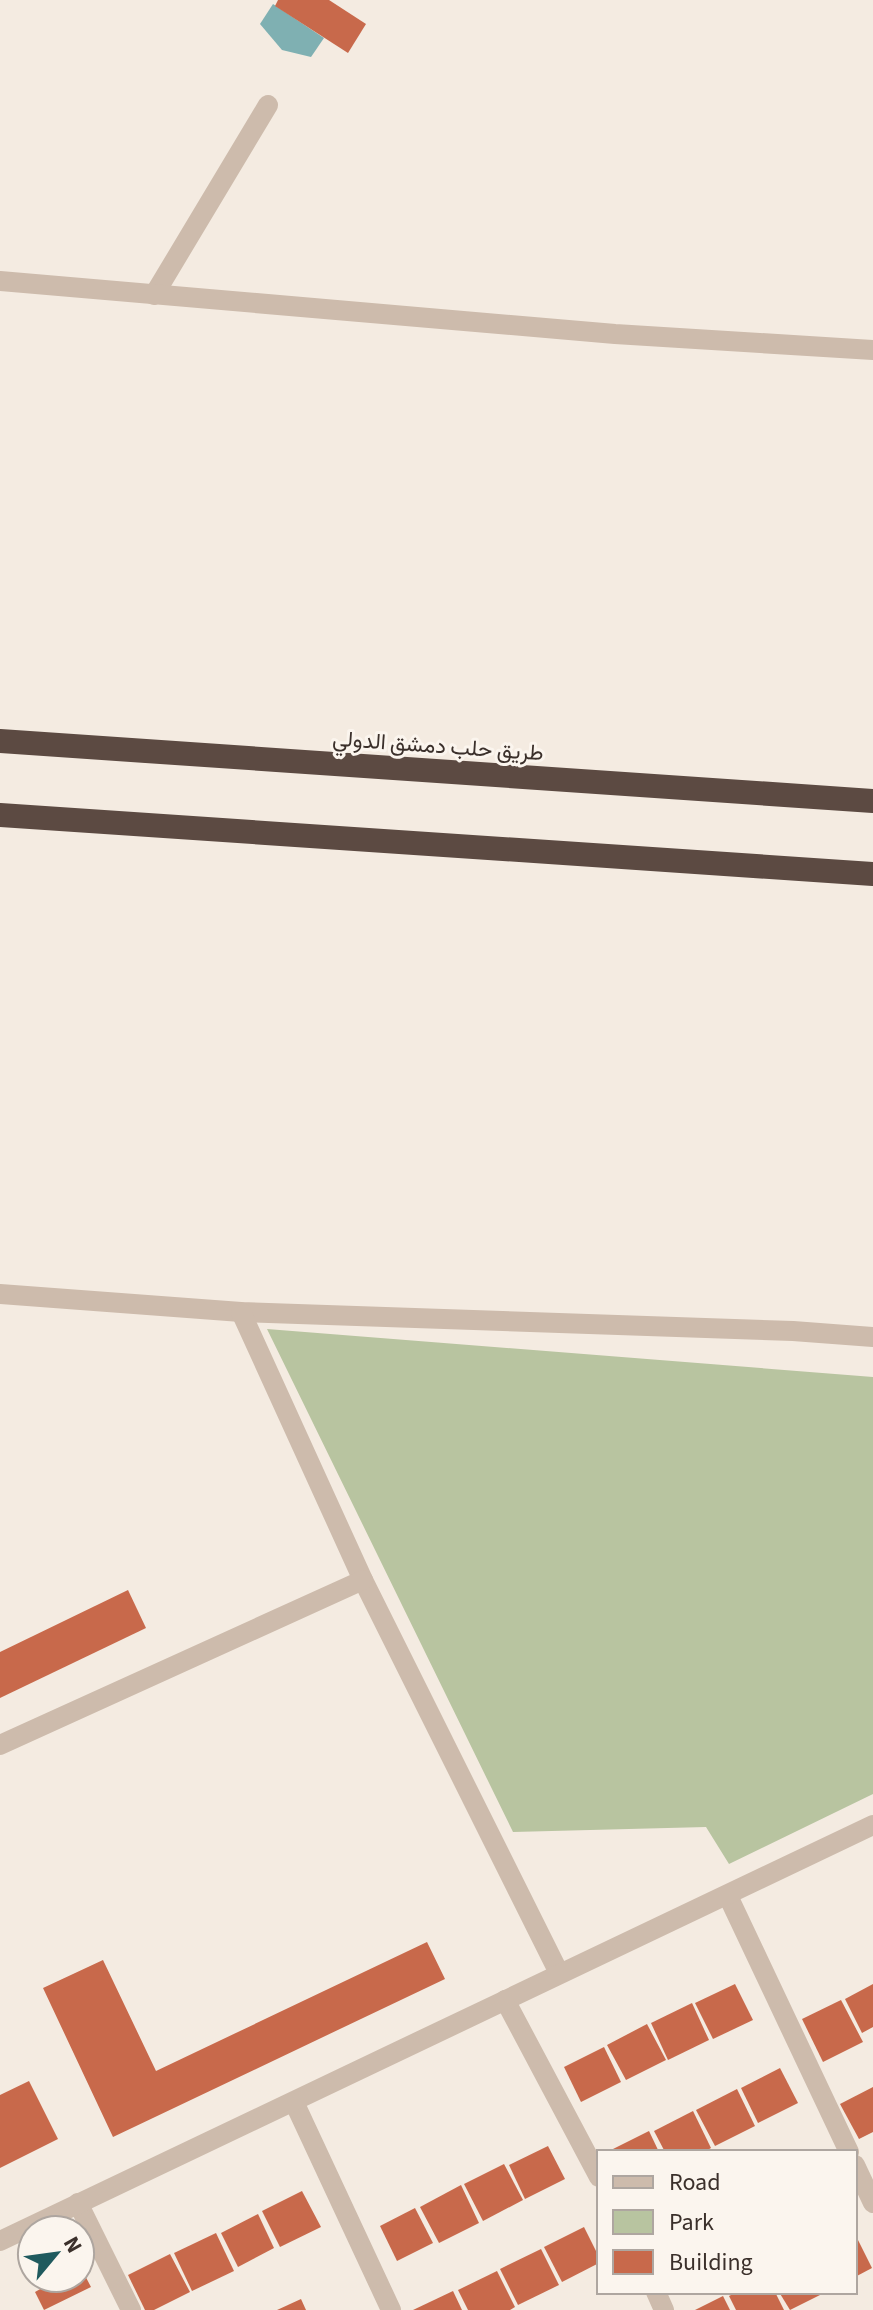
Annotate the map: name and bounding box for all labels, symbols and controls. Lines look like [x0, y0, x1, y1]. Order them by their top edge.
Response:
street label: طريق حلب دمشق الدولي [331, 723, 545, 771]
legend [597, 2150, 857, 2294]
text: Road [669, 2165, 721, 2200]
text: Park [669, 2205, 714, 2240]
north arrow [16, 2214, 96, 2294]
text: N [55, 2231, 90, 2259]
text: Building [669, 2245, 753, 2280]

